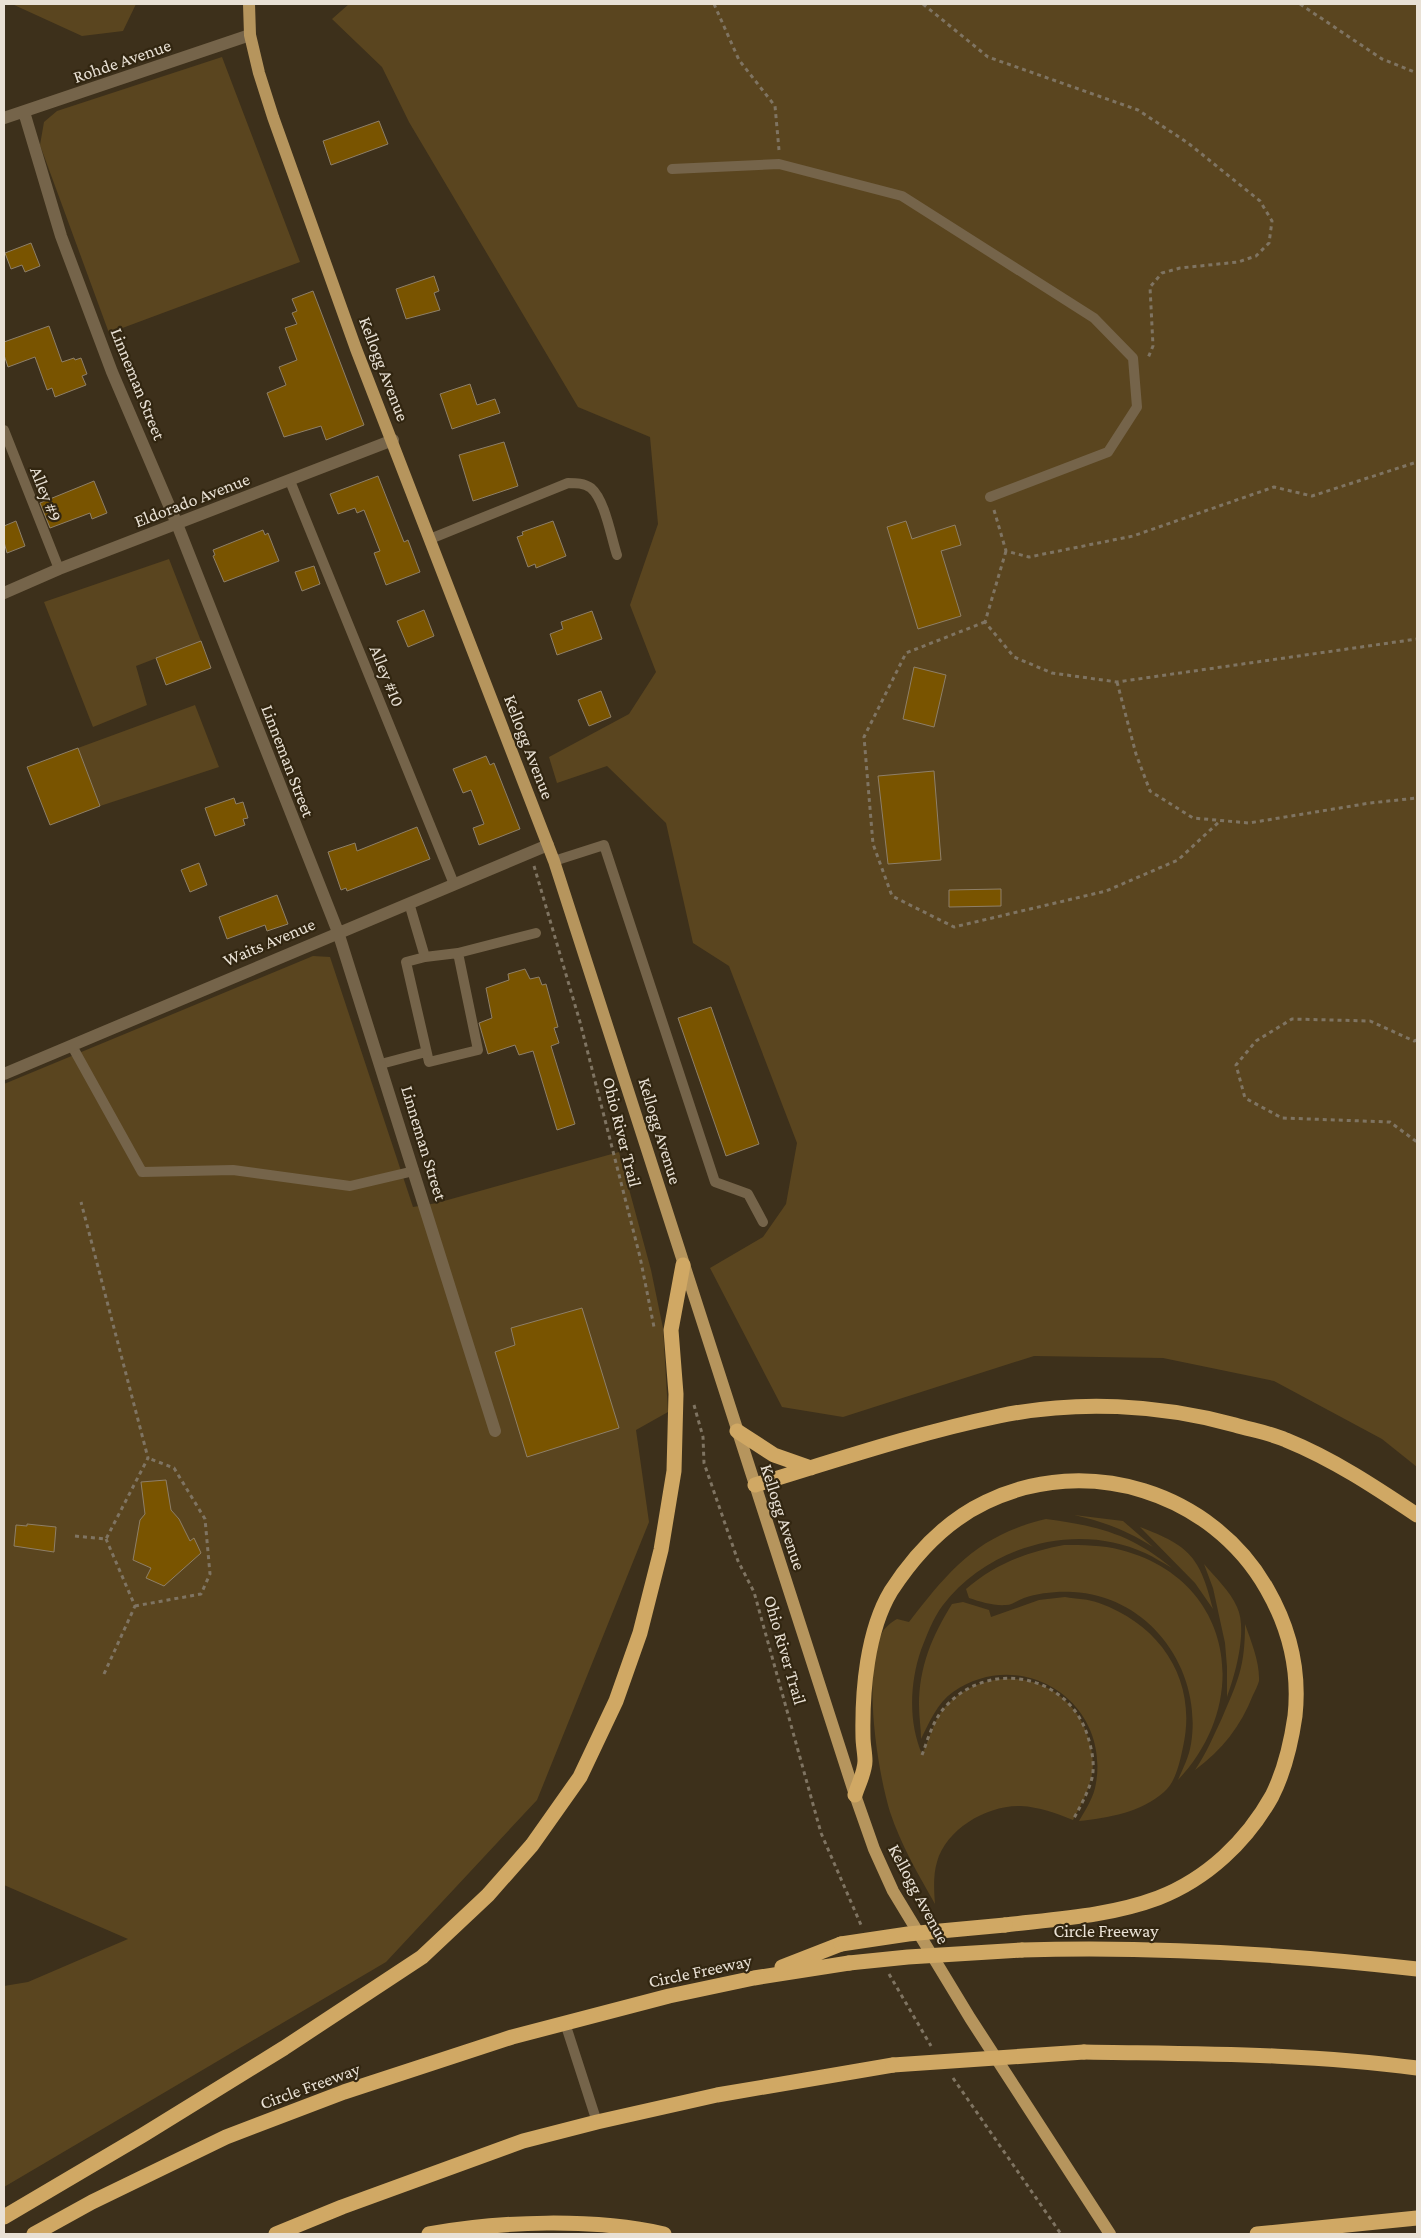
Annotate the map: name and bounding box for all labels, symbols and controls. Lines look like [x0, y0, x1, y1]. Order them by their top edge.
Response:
street label: Rohde Avenue [70, 35, 174, 87]
street label: Kellogg Avenue [355, 314, 413, 424]
street label: Linneman Street [106, 325, 170, 444]
street label: Alley #9 [26, 464, 66, 524]
street label: Eldorado Avenue [131, 469, 253, 531]
street label: Alley #10 [366, 642, 408, 710]
street label: Kellogg Avenue [500, 692, 558, 802]
street label: Linneman Street [257, 702, 319, 821]
street label: Waits Avenue [220, 914, 318, 970]
street label: Ohio River Trail [599, 1075, 645, 1189]
street label: Kellogg Avenue [634, 1075, 686, 1187]
street label: Linneman Street [397, 1083, 451, 1204]
street label: Kellogg Avenue [756, 1461, 810, 1573]
street label: Ohio River Trail [760, 1593, 810, 1707]
street label: Kellogg Avenue [884, 1841, 954, 1947]
street label: Circle Freeway [1054, 1921, 1159, 1941]
street label: Circle Freeway [647, 1950, 754, 1992]
street label: Circle Freeway [257, 2058, 363, 2113]

